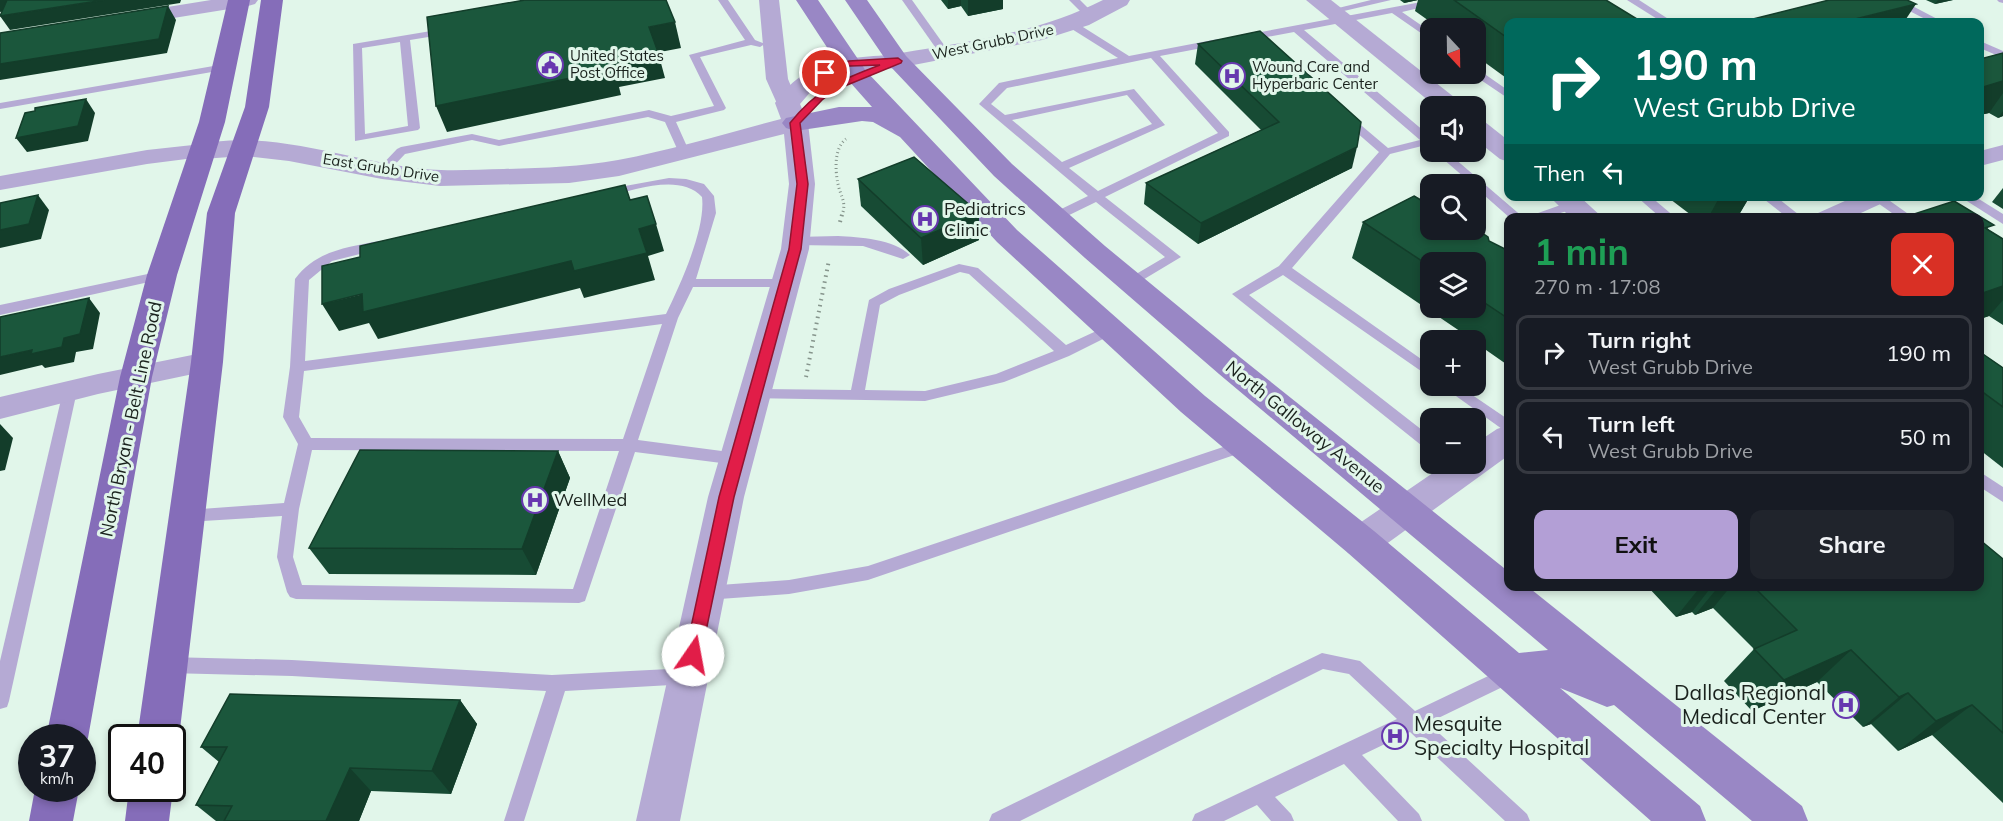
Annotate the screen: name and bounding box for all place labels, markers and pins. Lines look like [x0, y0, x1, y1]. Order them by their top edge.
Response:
place label: United States Post Office [570, 46, 664, 82]
pin [799, 47, 850, 98]
public building icon: United States Post Office [535, 50, 565, 80]
place label: Wound Care and Hyperbaric Center [1252, 57, 1378, 93]
hospital icon: Wound Care and Hyperbaric Center [1217, 61, 1247, 91]
place label: Pediatrics Clinic [944, 197, 1026, 241]
hospital icon: Pediatrics Clinic [910, 204, 940, 234]
hospital icon: WellMed [520, 485, 550, 515]
place label: WellMed [554, 488, 627, 511]
place label: Dallas Regional Medical Center [1674, 679, 1826, 729]
hospital icon: Dallas Regional Medical Center [1831, 690, 1861, 720]
place label: Mesquite Specialty Hospital [1414, 710, 1589, 760]
hospital icon: Mesquite Specialty Hospital [1380, 721, 1410, 751]

